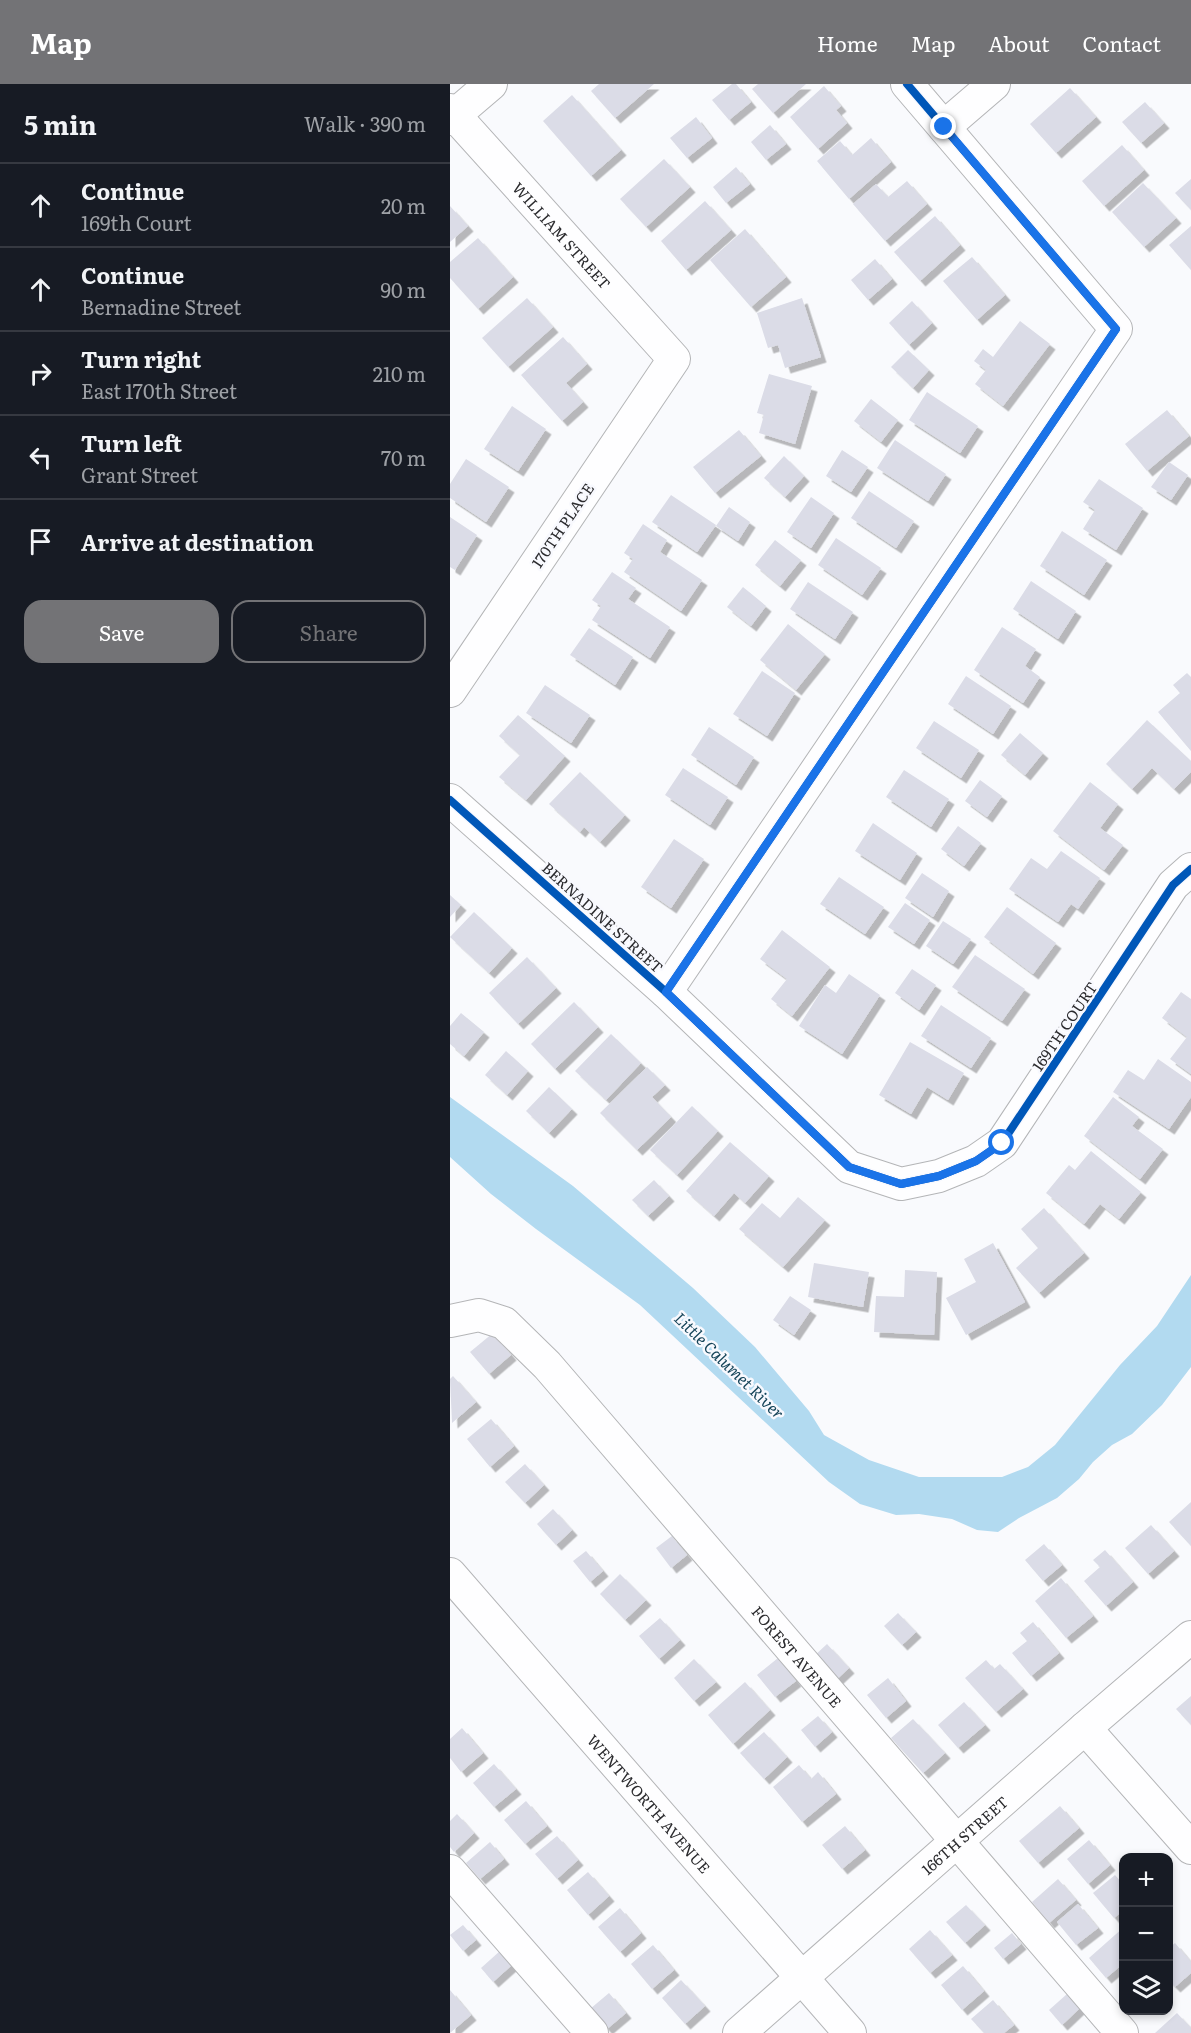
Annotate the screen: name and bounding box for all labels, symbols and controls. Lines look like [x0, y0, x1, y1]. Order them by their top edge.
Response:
text: Map [30, 21, 92, 63]
text: Home [817, 27, 878, 58]
text: Map [911, 27, 955, 58]
text: About [988, 27, 1050, 58]
text: Contact [1083, 27, 1161, 58]
text: 5 min [24, 104, 97, 143]
text: Walk · 390 m [304, 108, 426, 138]
route end [930, 113, 956, 139]
text: Continue [81, 174, 184, 207]
street label: WILLIAM STREET [508, 176, 617, 294]
icon: ahead [24, 189, 57, 222]
text: 20 m [381, 190, 426, 220]
text: 169th Court [81, 207, 191, 237]
text: Continue [81, 258, 184, 291]
icon: ahead [24, 273, 57, 306]
text: 90 m [381, 274, 426, 304]
text: Bernadine Street [81, 291, 241, 321]
text: Turn right [81, 342, 201, 375]
icon: right [24, 357, 57, 390]
text: 210 m [373, 358, 426, 388]
text: East 170th Street [81, 375, 237, 405]
text: Turn left [81, 426, 182, 459]
icon: left [24, 441, 57, 474]
text: 70 m [381, 442, 426, 472]
text: Grant Street [81, 459, 198, 489]
street label: 170TH PLACE [525, 478, 599, 572]
icon: arrive [24, 525, 57, 558]
text: Arrive at destination [81, 525, 314, 558]
button: Save [24, 600, 219, 663]
button: Share [231, 600, 426, 663]
street label: BERNADINE STREET [537, 856, 669, 978]
street label: 169TH COURT [1026, 977, 1102, 1075]
route start [988, 1129, 1014, 1155]
water label: Little Calumet River [670, 1306, 790, 1424]
street label: FOREST AVENUE [747, 1600, 848, 1712]
street label: WENTWORTH AVENUE [583, 1729, 717, 1878]
street label: 166TH STREET [915, 1790, 1013, 1879]
map controls [1119, 1853, 1173, 2015]
button: + [1119, 1853, 1173, 1907]
button: − [1119, 1907, 1173, 1961]
button: layers [1119, 1961, 1173, 2015]

